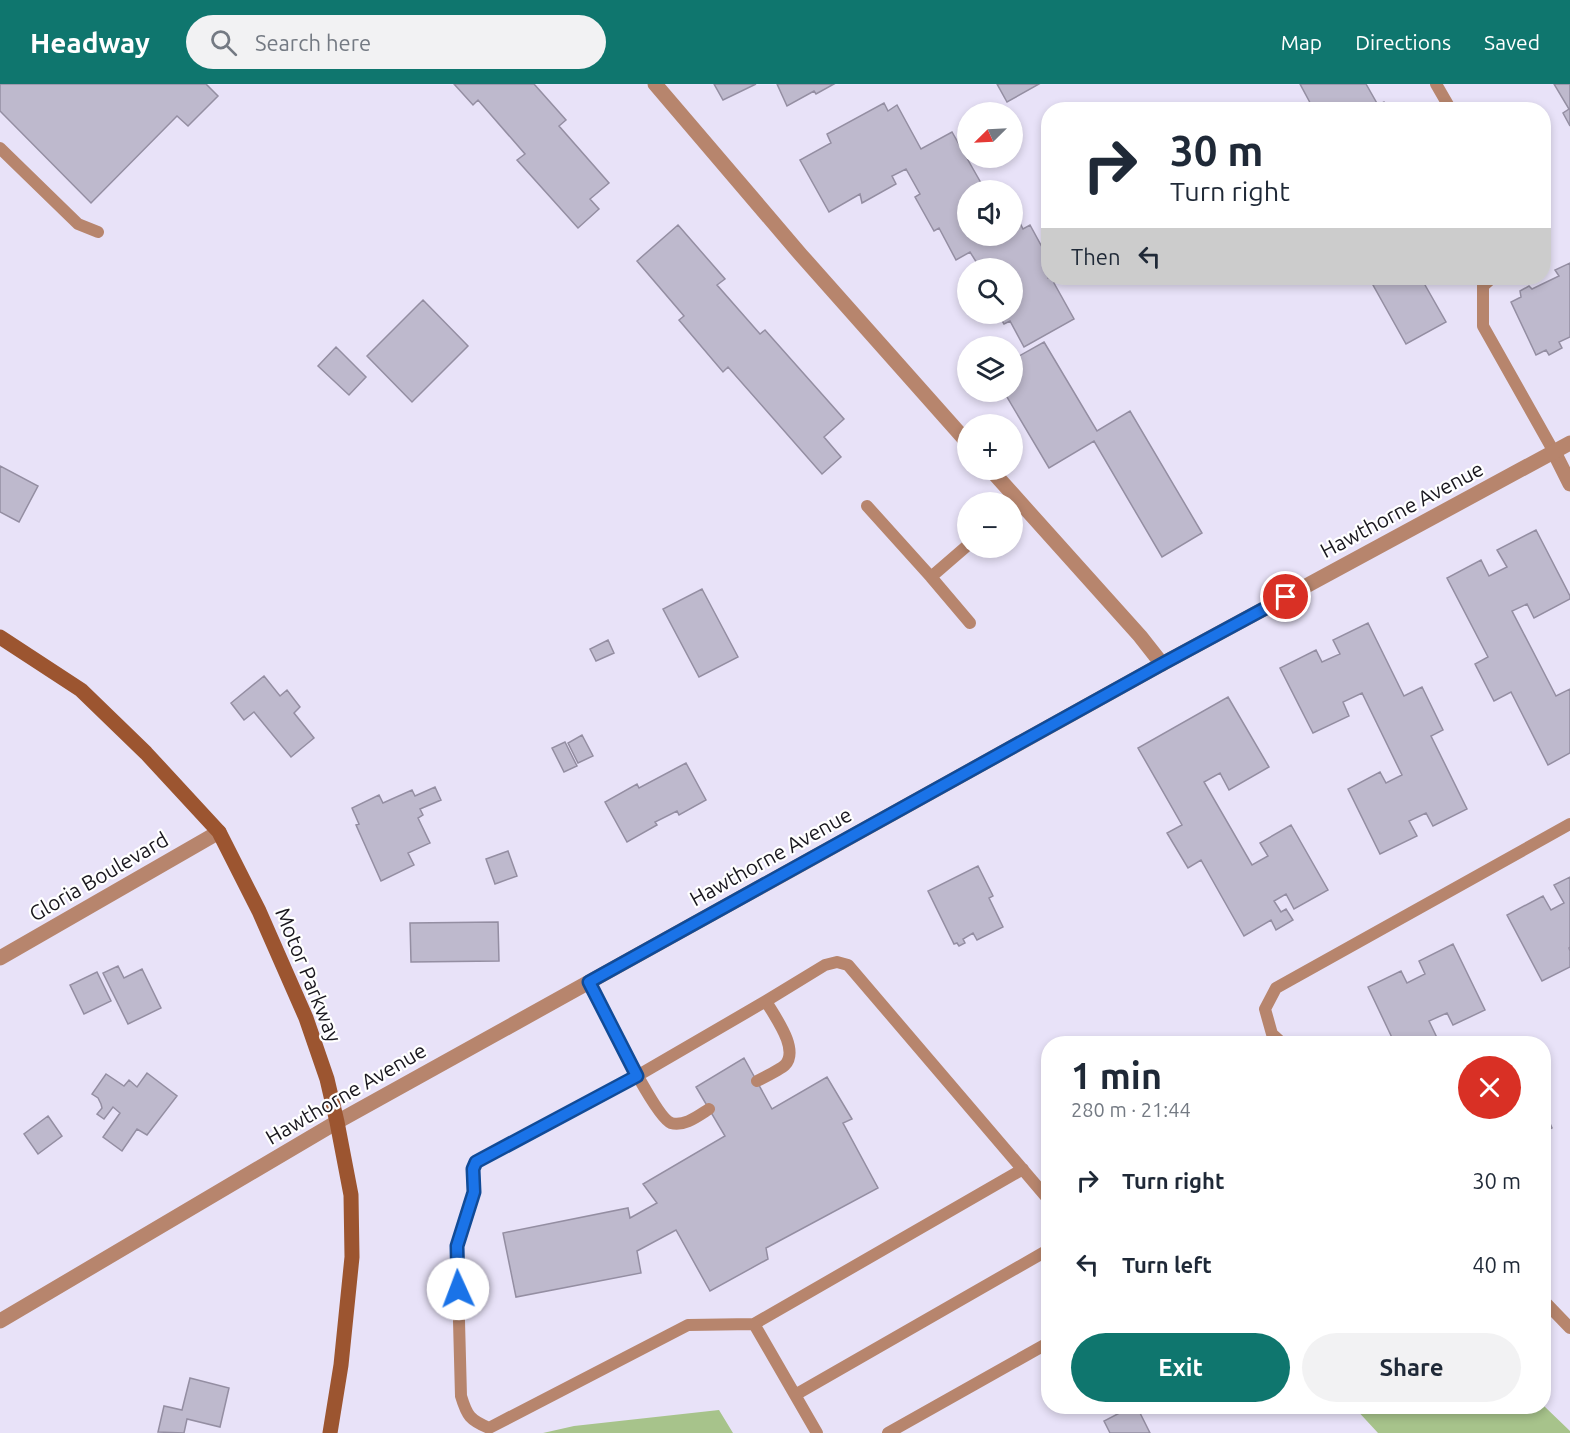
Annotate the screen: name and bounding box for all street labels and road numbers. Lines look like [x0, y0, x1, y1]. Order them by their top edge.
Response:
street label: Hawthorne Avenue [1316, 456, 1487, 562]
street label: Hawthorne Avenue [685, 802, 856, 911]
street label: Gloria Boulevard [25, 827, 172, 926]
street label: Motor Parkway [271, 904, 347, 1045]
street label: Hawthorne Avenue [261, 1037, 430, 1149]

